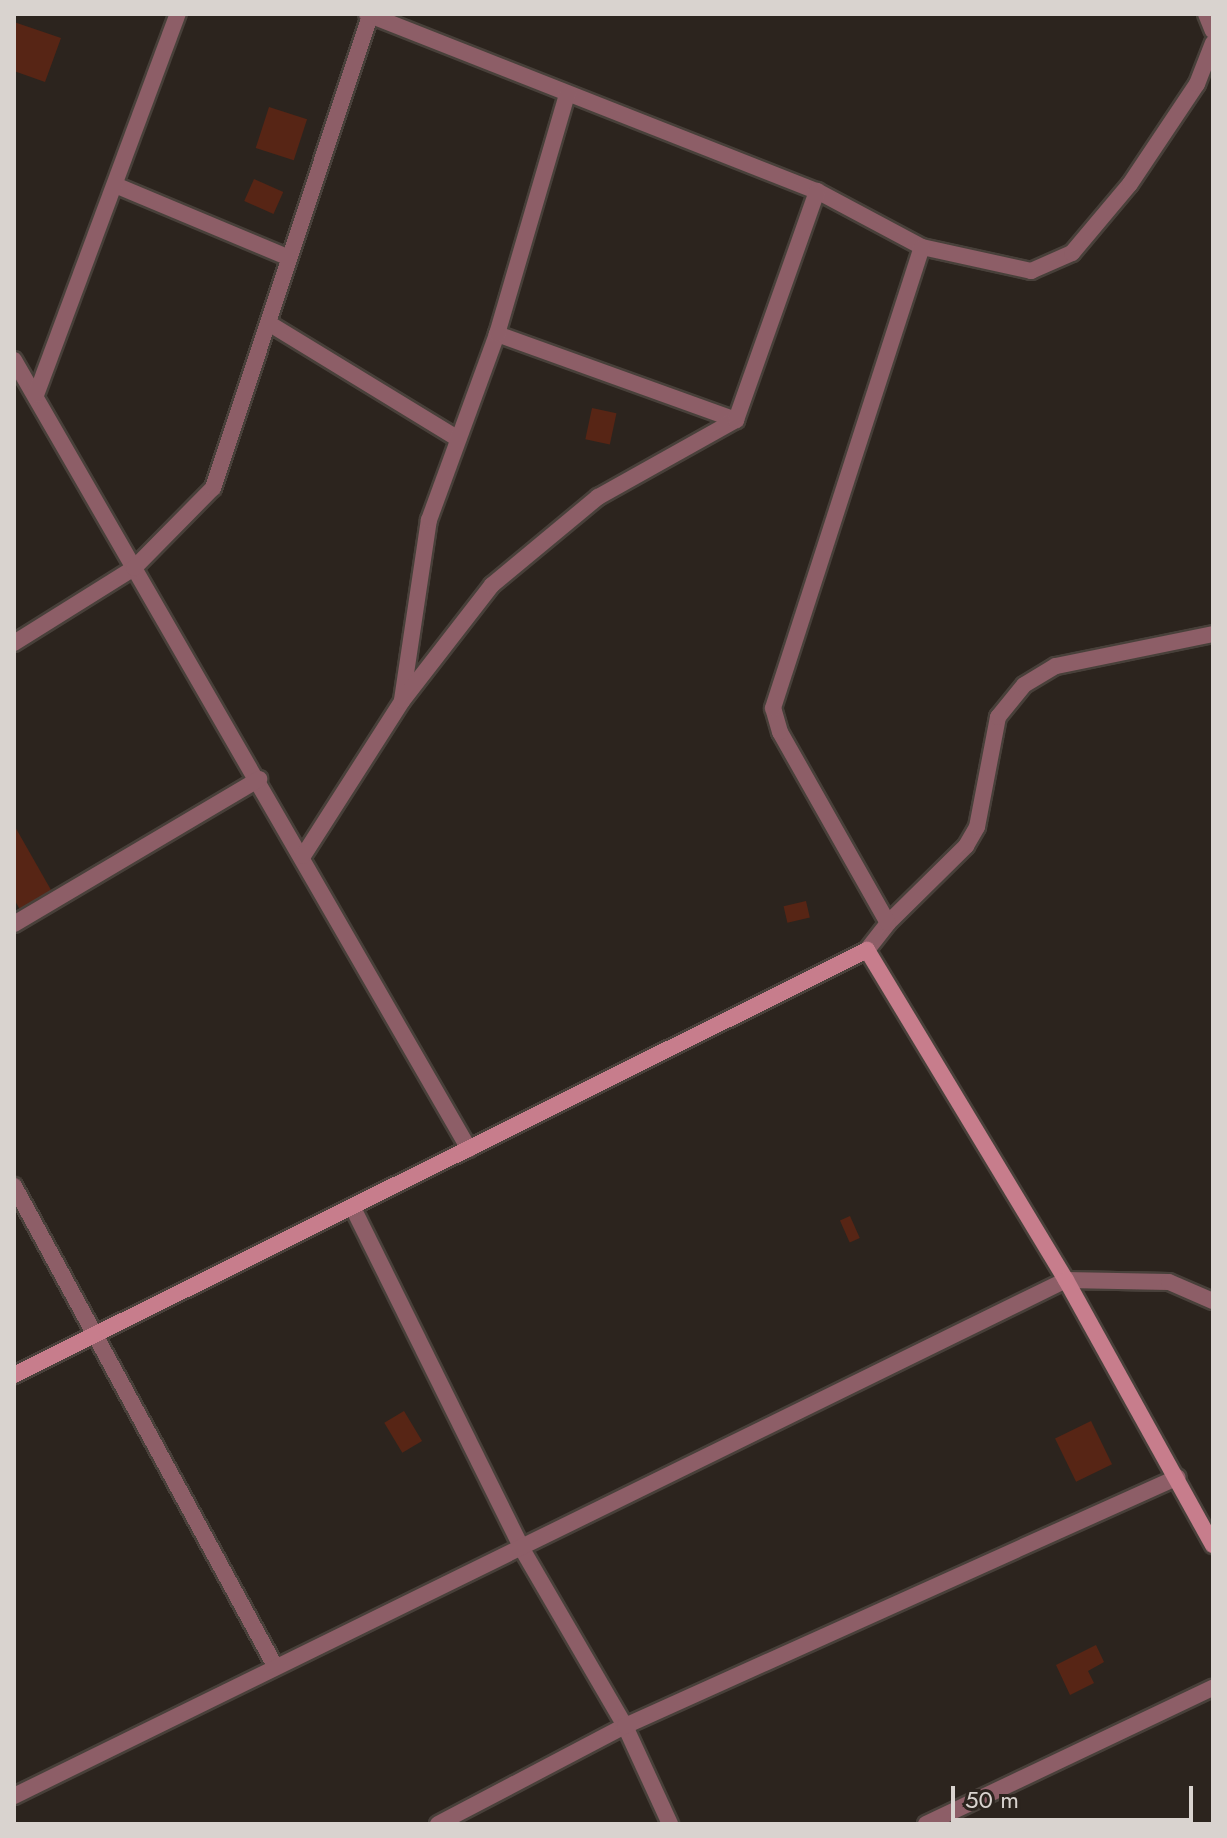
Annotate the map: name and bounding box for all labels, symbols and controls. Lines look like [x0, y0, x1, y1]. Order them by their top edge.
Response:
scale bar [955, 1770, 1197, 1820]
text: 50 m [965, 1782, 1019, 1817]

